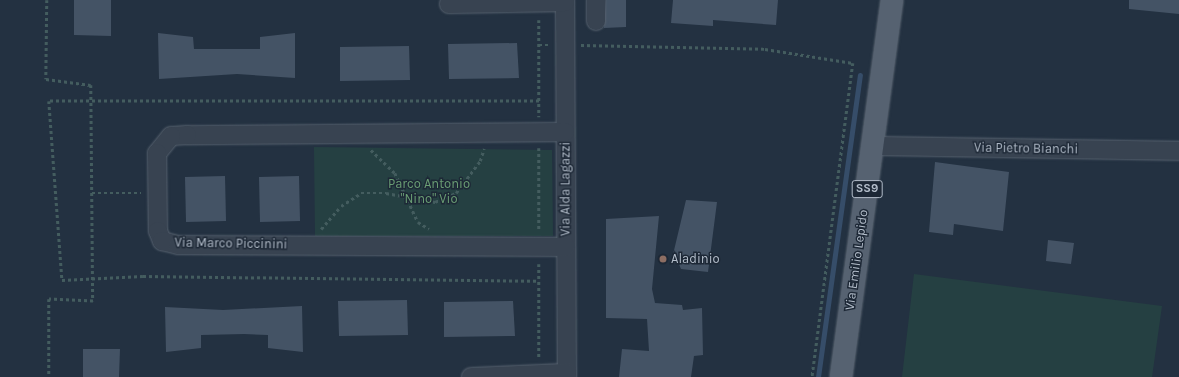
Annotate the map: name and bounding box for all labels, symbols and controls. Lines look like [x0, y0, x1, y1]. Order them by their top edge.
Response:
street label: Via Pietro Bianchi [974, 140, 1078, 158]
street label: Via Alda Lagazzi [558, 142, 574, 236]
park label: Parco Antonio "Nino" Vio [388, 177, 470, 208]
road number: SS9 [851, 179, 883, 199]
street label: Via Emilio Lepido [842, 209, 872, 311]
street label: Via Marco Piccinini [174, 235, 288, 253]
place label: Aladinio [671, 251, 720, 267]
marker: Aladinio [658, 254, 668, 264]

